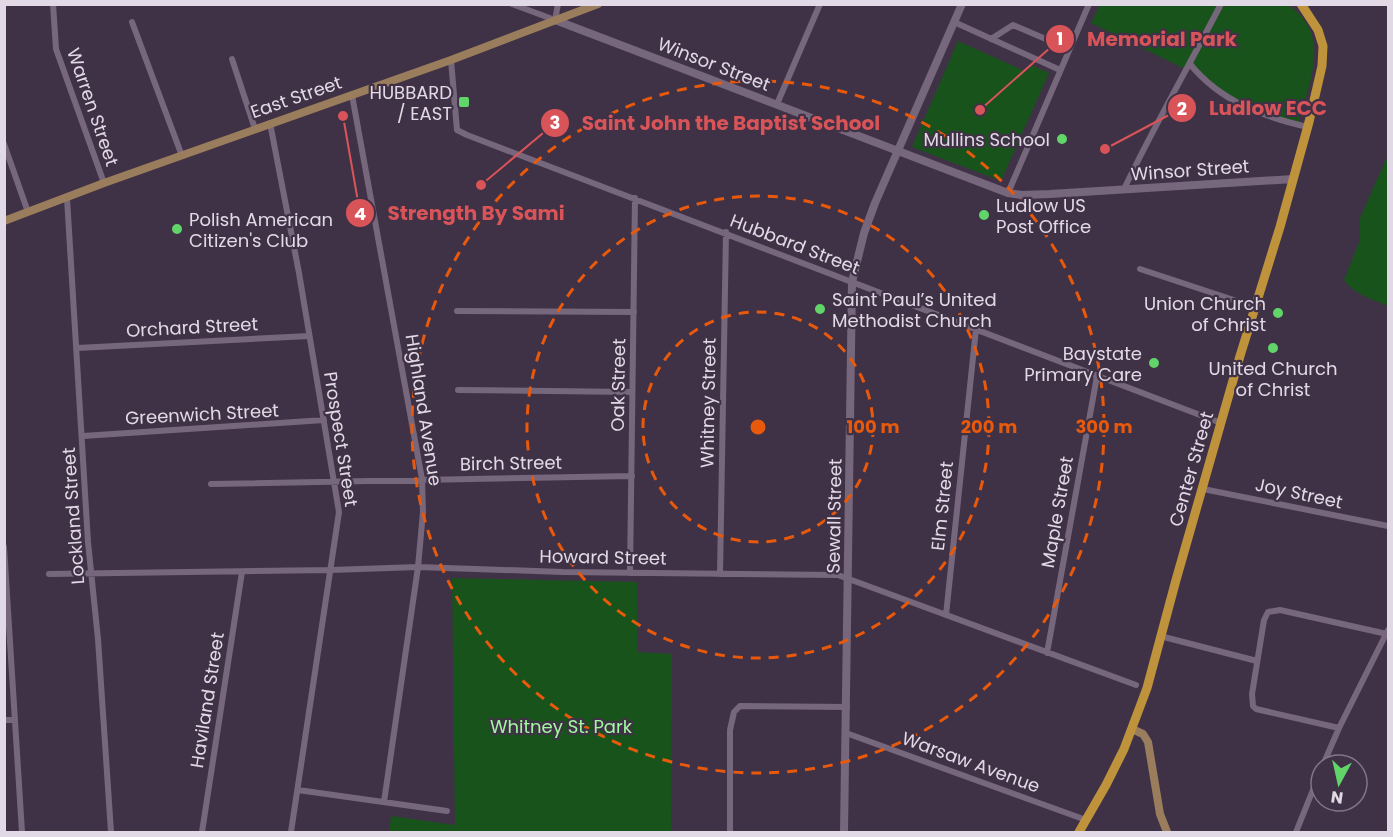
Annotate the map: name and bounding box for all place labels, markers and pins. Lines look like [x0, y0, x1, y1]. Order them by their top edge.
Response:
callout: Memorial Park [1045, 20, 1249, 58]
place label: HUBBARD / EAST [370, 80, 452, 126]
callout: Ludlow ECC [1167, 89, 1339, 127]
marker: HUBBARD / EAST [457, 95, 471, 109]
callout: Saint John the Baptist School [540, 104, 892, 142]
place label: Mullins School [923, 127, 1050, 152]
marker: Mullins School [1055, 132, 1069, 146]
place label: Ludlow US Post Office [996, 193, 1091, 239]
callout: Strength By Sami [345, 194, 576, 232]
place label: Polish American Citizen's Club [189, 207, 333, 253]
marker: Ludlow US Post Office [977, 208, 991, 222]
marker: Polish American Citizen's Club [170, 222, 184, 236]
place label: Saint Paul’s United Methodist Church [832, 287, 997, 333]
place label: Union Church of Christ [1144, 291, 1266, 337]
marker: Saint Paul’s United Methodist Church [813, 302, 827, 316]
marker: Union Church of Christ [1271, 306, 1285, 320]
place label: Baystate Primary Care [1024, 341, 1142, 387]
marker: United Church of Christ [1266, 341, 1280, 355]
marker: Baystate Primary Care [1147, 356, 1161, 370]
place label: United Church of Christ [1209, 356, 1337, 402]
centre of rings [748, 417, 768, 437]

